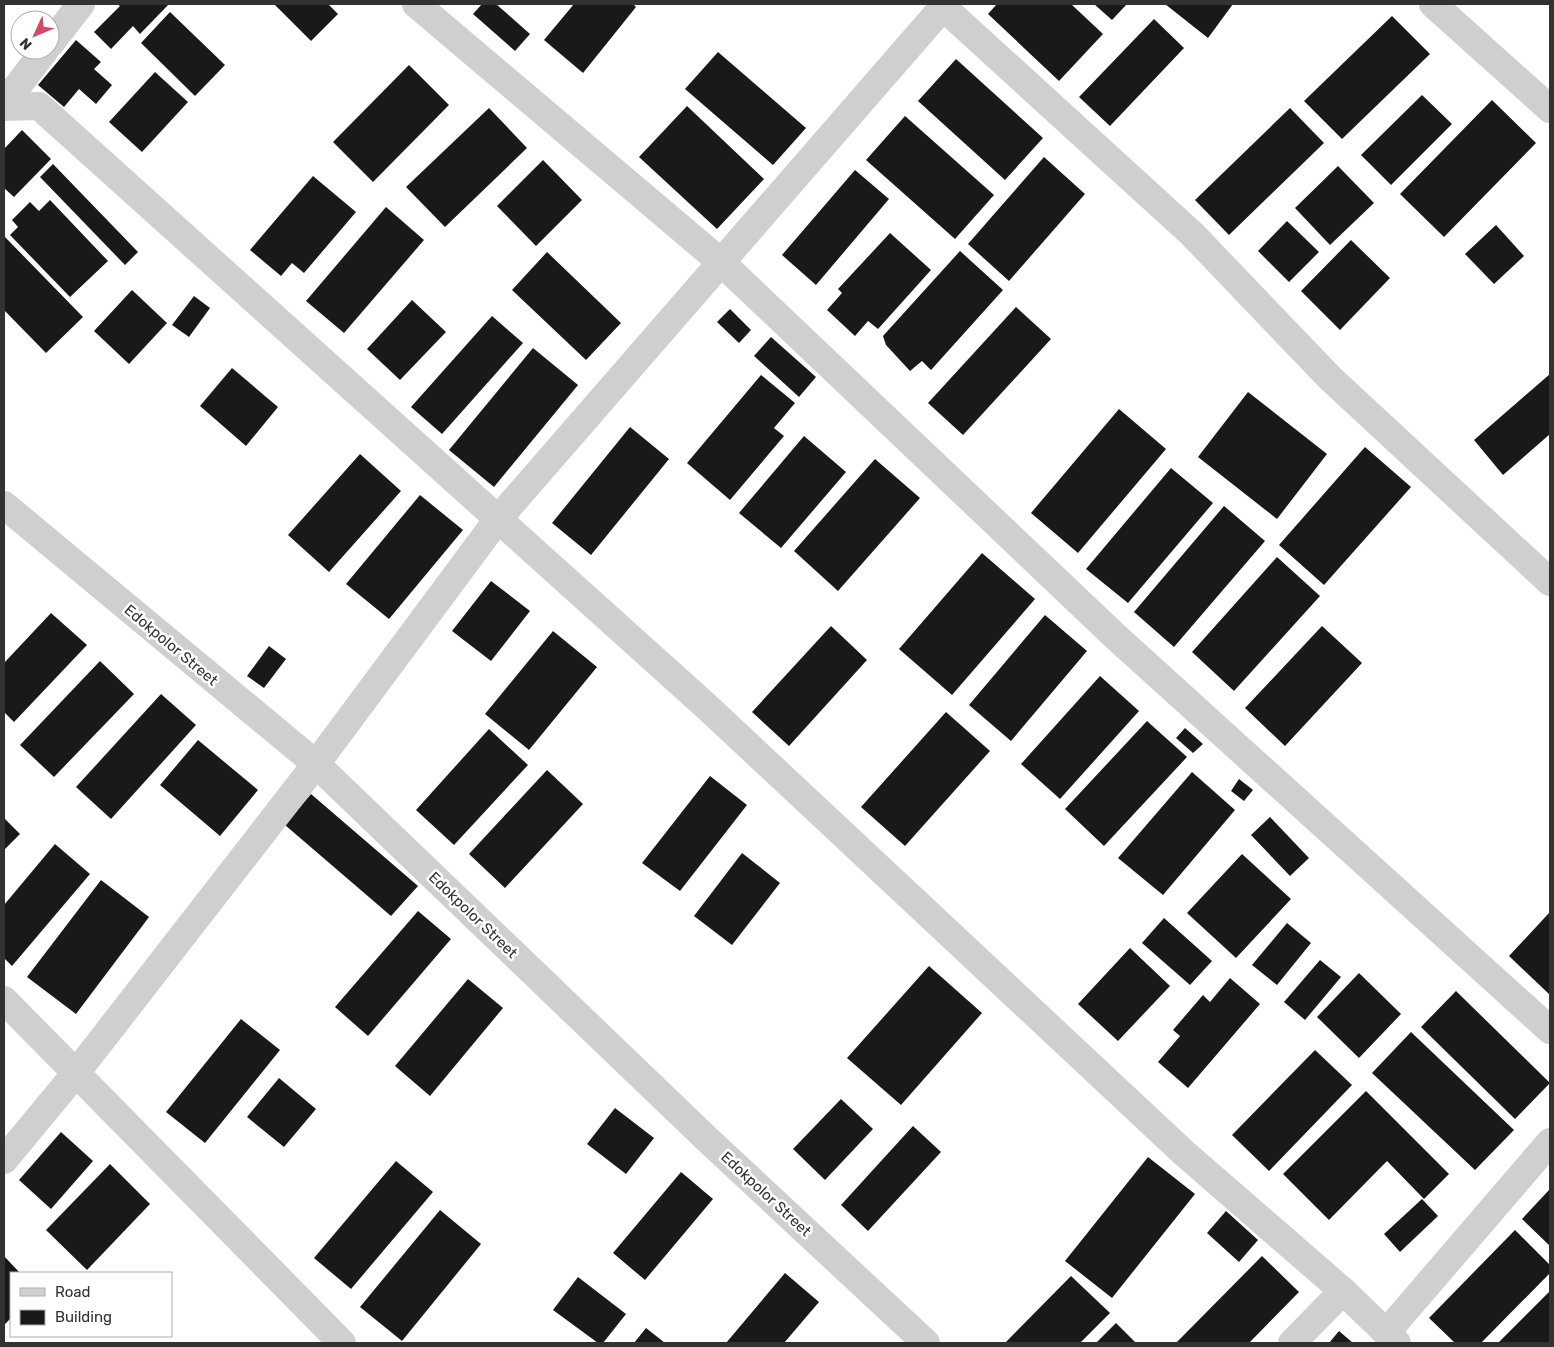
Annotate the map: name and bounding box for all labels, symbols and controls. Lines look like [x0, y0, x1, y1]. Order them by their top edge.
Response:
north arrow [10, 10, 60, 60]
text: N [16, 34, 36, 53]
street label: Edokpolor Street [121, 601, 221, 689]
street label: Edokpolor Street [425, 868, 521, 962]
street label: Edokpolor Street [717, 1148, 815, 1240]
legend [10, 1272, 172, 1337]
text: Road [55, 1283, 91, 1301]
text: Building [55, 1308, 112, 1326]

